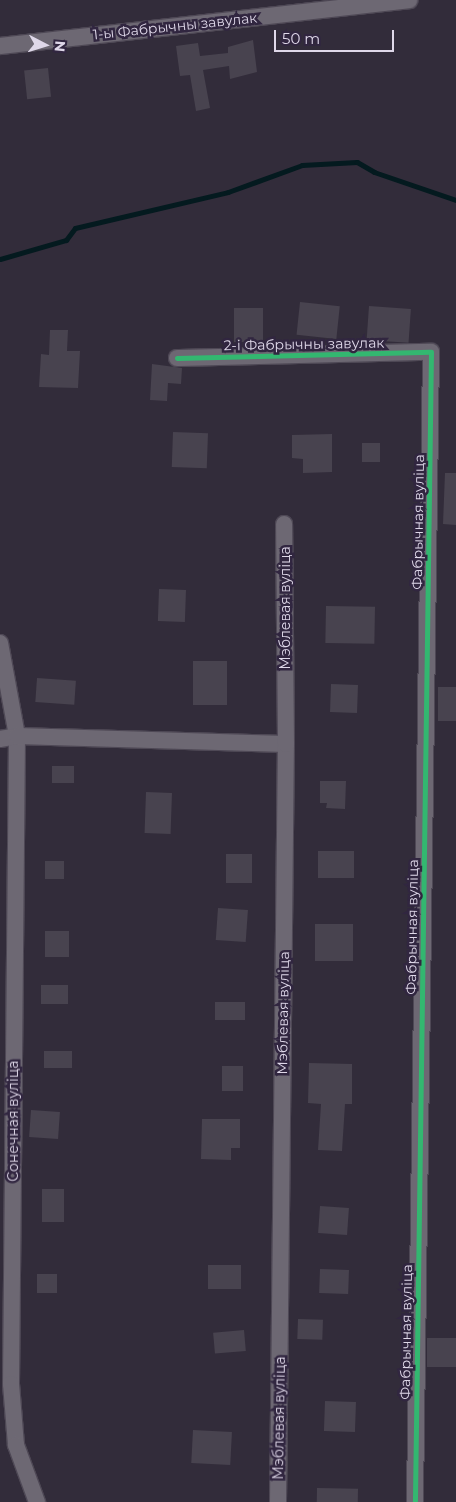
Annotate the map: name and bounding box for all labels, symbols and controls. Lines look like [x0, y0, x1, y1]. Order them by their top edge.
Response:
street label: 1-ы Фабрычны завулак [92, 9, 258, 43]
north arrow [20, 20, 70, 70]
scale bar [276, 20, 396, 52]
text: 50 m [282, 29, 320, 48]
text: N [50, 40, 69, 53]
street label: 2-і Фабрычны завулак [223, 334, 385, 354]
street label: Фабрычная вуліца [408, 454, 428, 590]
street label: Мэблевая вуліца [277, 546, 293, 670]
street label: Фабрычная вуліца [402, 859, 422, 995]
street label: Мэблевая вуліца [274, 951, 292, 1075]
street label: Сонечная вуліца [5, 1060, 21, 1182]
street label: Фабрычная вуліца [396, 1264, 416, 1400]
street label: Мэблевая вуліца [270, 1356, 288, 1480]

